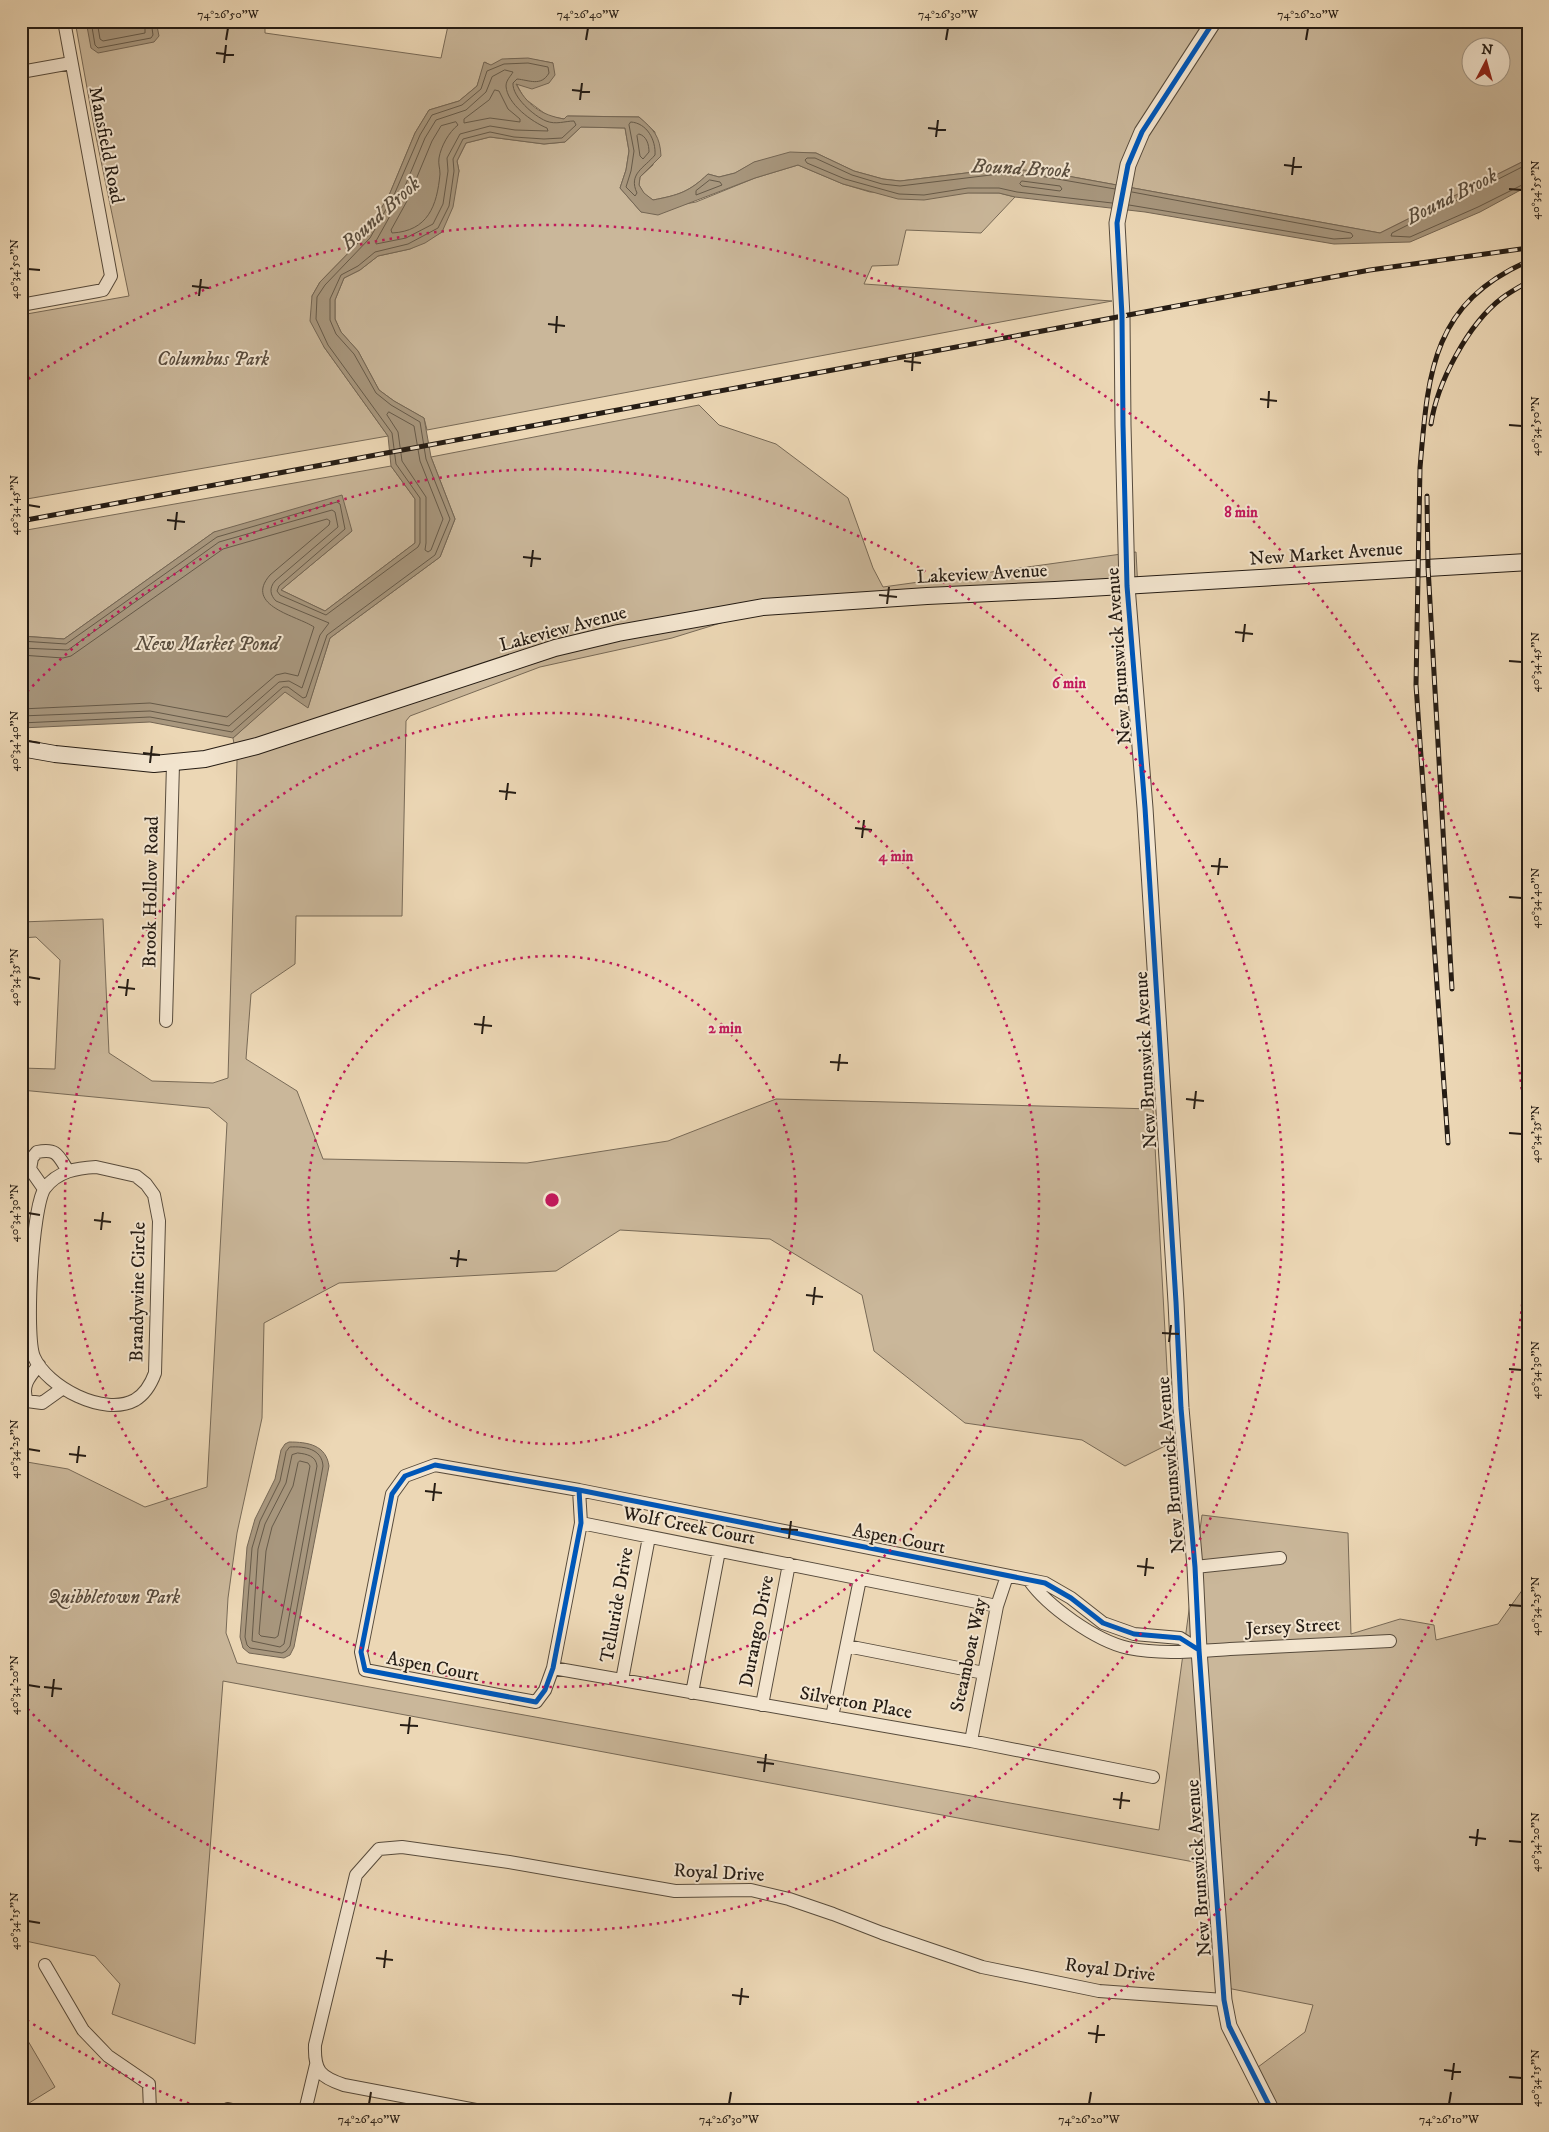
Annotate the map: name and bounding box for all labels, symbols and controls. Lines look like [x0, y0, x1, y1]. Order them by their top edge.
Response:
text: 74°26'50"W [197, 7, 260, 22]
text: 74°26'40"W [557, 7, 620, 22]
text: 74°26'30"W [918, 7, 979, 22]
text: 74°26'20"W [1277, 7, 1340, 22]
north arrow [1462, 38, 1512, 88]
text: N [1481, 41, 1494, 60]
street label: Mansfield Road [83, 84, 129, 206]
water label: Bound Brook [970, 154, 1071, 184]
text: 40°34'55"N [1528, 160, 1543, 220]
water label: Bound Brook [1402, 163, 1502, 231]
water label: Bound Brook [335, 171, 426, 257]
text: 40°34'50"N [7, 239, 22, 299]
park label: Columbus Park [157, 348, 269, 371]
text: 40°34'50"N [1528, 396, 1543, 456]
text: 40°34'45"N [7, 475, 22, 535]
text: 8 min [1224, 503, 1258, 522]
street label: New Market Avenue [1249, 537, 1404, 571]
street label: Lakeview Avenue [916, 559, 1048, 589]
street label: New Brunswick Avenue [1101, 567, 1137, 745]
street label: Lakeview Avenue [497, 601, 629, 657]
water label: New Market Pond [134, 632, 282, 657]
text: 40°34'45"N [1528, 632, 1543, 692]
text: 6 min [1052, 674, 1086, 693]
text: 40°34'40"N [7, 710, 22, 771]
street label: Brook Hollow Road [138, 815, 164, 968]
text: 4 min [878, 847, 914, 866]
text: 40°34'40"N [1528, 867, 1543, 928]
text: 40°34'35"N [7, 948, 22, 1006]
street label: New Brunswick Avenue [1130, 971, 1162, 1149]
text: 2 min [708, 1019, 742, 1038]
text: 40°34'35"N [1528, 1105, 1543, 1163]
text: 40°34'30"N [7, 1184, 22, 1242]
centre of rings [543, 1191, 561, 1209]
street label: Brandywine Circle [125, 1222, 151, 1362]
text: 40°34'30"N [1528, 1341, 1543, 1399]
street label: New Brunswick Avenue [1152, 1376, 1190, 1554]
text: 40°34'25"N [7, 1419, 22, 1479]
street label: Wolf Creek Court [620, 1502, 757, 1550]
street label: Aspen Court [851, 1519, 947, 1559]
street label: Telluride Drive [596, 1545, 638, 1664]
street label: Durango Drive [735, 1573, 779, 1689]
text: 40°34'25"N [1528, 1576, 1543, 1636]
park label: Quibbletown Park [48, 1586, 180, 1609]
street label: Steamboat Way [946, 1595, 992, 1714]
street label: Jersey Street [1243, 1613, 1341, 1641]
street label: Aspen Court [385, 1647, 481, 1687]
text: 40°34'20"N [7, 1655, 22, 1715]
street label: Silverton Place [798, 1682, 914, 1724]
street label: New Brunswick Avenue [1181, 1779, 1217, 1957]
text: 40°34'20"N [1528, 1812, 1543, 1872]
street label: Royal Drive [673, 1859, 765, 1887]
text: 40°34'15"N [7, 1892, 22, 1950]
street label: Royal Drive [1063, 1953, 1157, 1987]
text: 40°34'15"N [1528, 2049, 1543, 2107]
text: 74°26'40"W [338, 2112, 401, 2127]
text: 74°26'30"W [699, 2112, 760, 2127]
text: 74°26'20"W [1058, 2112, 1121, 2127]
text: 74°26'10"W [1419, 2112, 1480, 2127]

